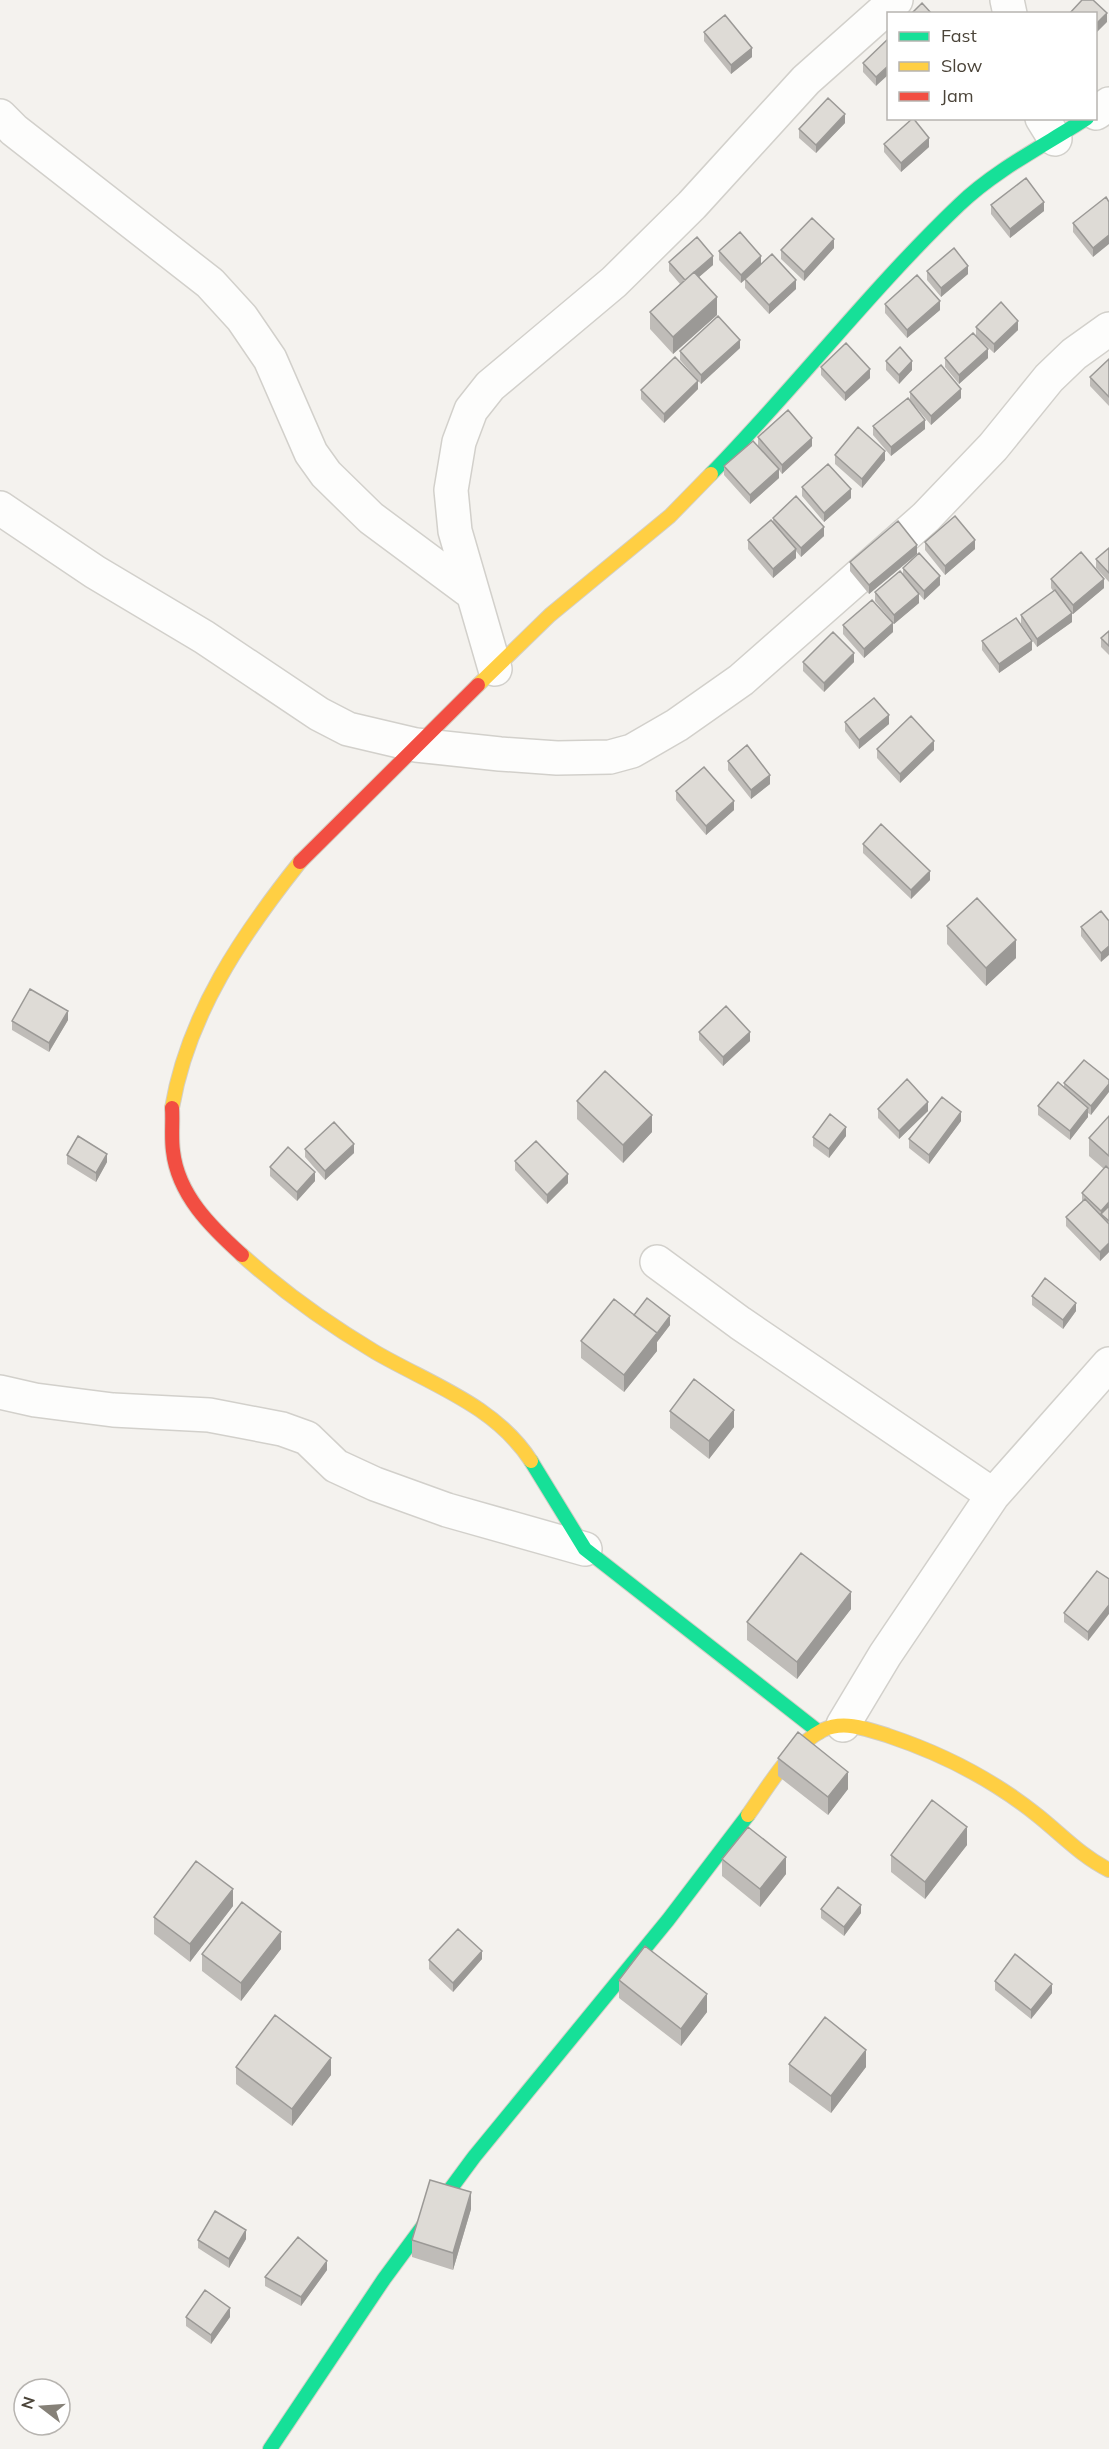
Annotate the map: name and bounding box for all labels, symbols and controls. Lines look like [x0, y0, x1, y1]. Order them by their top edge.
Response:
legend [887, 12, 1097, 120]
text: Fast [941, 24, 977, 47]
text: Slow [941, 54, 983, 77]
text: Jam [941, 84, 974, 107]
north arrow [12, 2377, 72, 2437]
text: N [16, 2394, 39, 2411]

